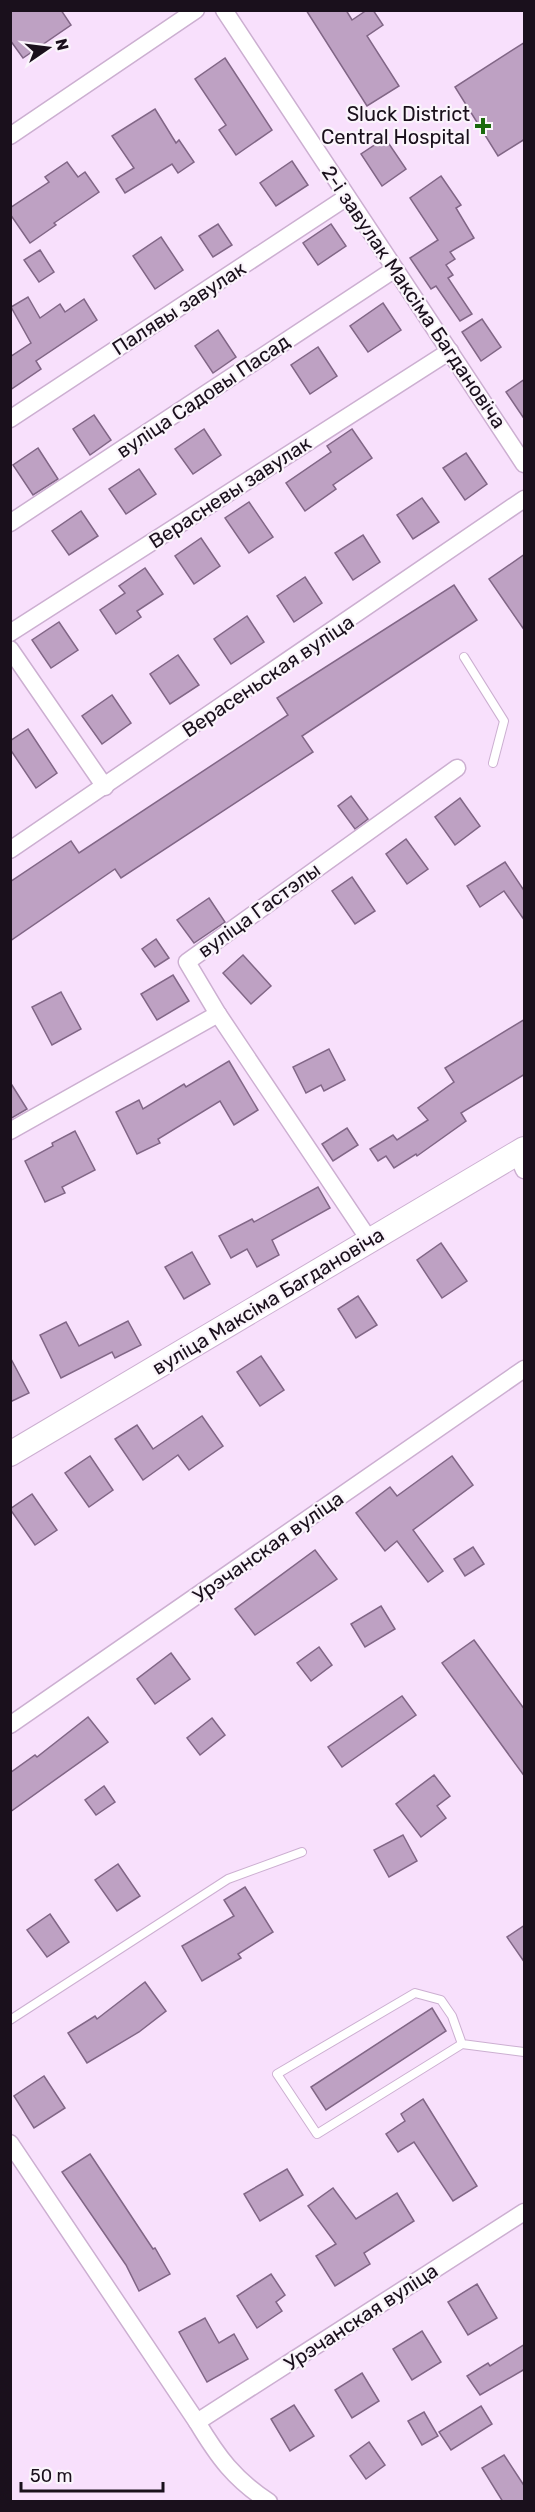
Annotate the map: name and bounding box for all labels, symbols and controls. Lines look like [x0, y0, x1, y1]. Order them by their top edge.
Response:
north arrow [18, 18, 78, 78]
text: N [51, 37, 73, 52]
place label: Sluck District Central Hospital [321, 102, 470, 149]
marker: Sluck District Central Hospital [474, 117, 492, 135]
street label: 2-і завулак Максіма Багдановіча [317, 161, 511, 433]
street label: Палявы завулак [108, 256, 250, 360]
street label: вуліца Садовы Пасад [112, 329, 294, 463]
street label: Верасневы завулак [144, 430, 316, 553]
street label: Верасеньская вуліца [178, 610, 358, 742]
street label: вуліца Гастэлы [193, 857, 325, 963]
street label: вуліца Максіма Багдановіча [148, 1222, 388, 1380]
street label: Урэчанская вуліца [188, 1486, 348, 1608]
street label: Урэчанская вуліца [280, 2258, 442, 2376]
scale bar [21, 2455, 164, 2493]
text: 50 m [30, 2465, 73, 2487]

